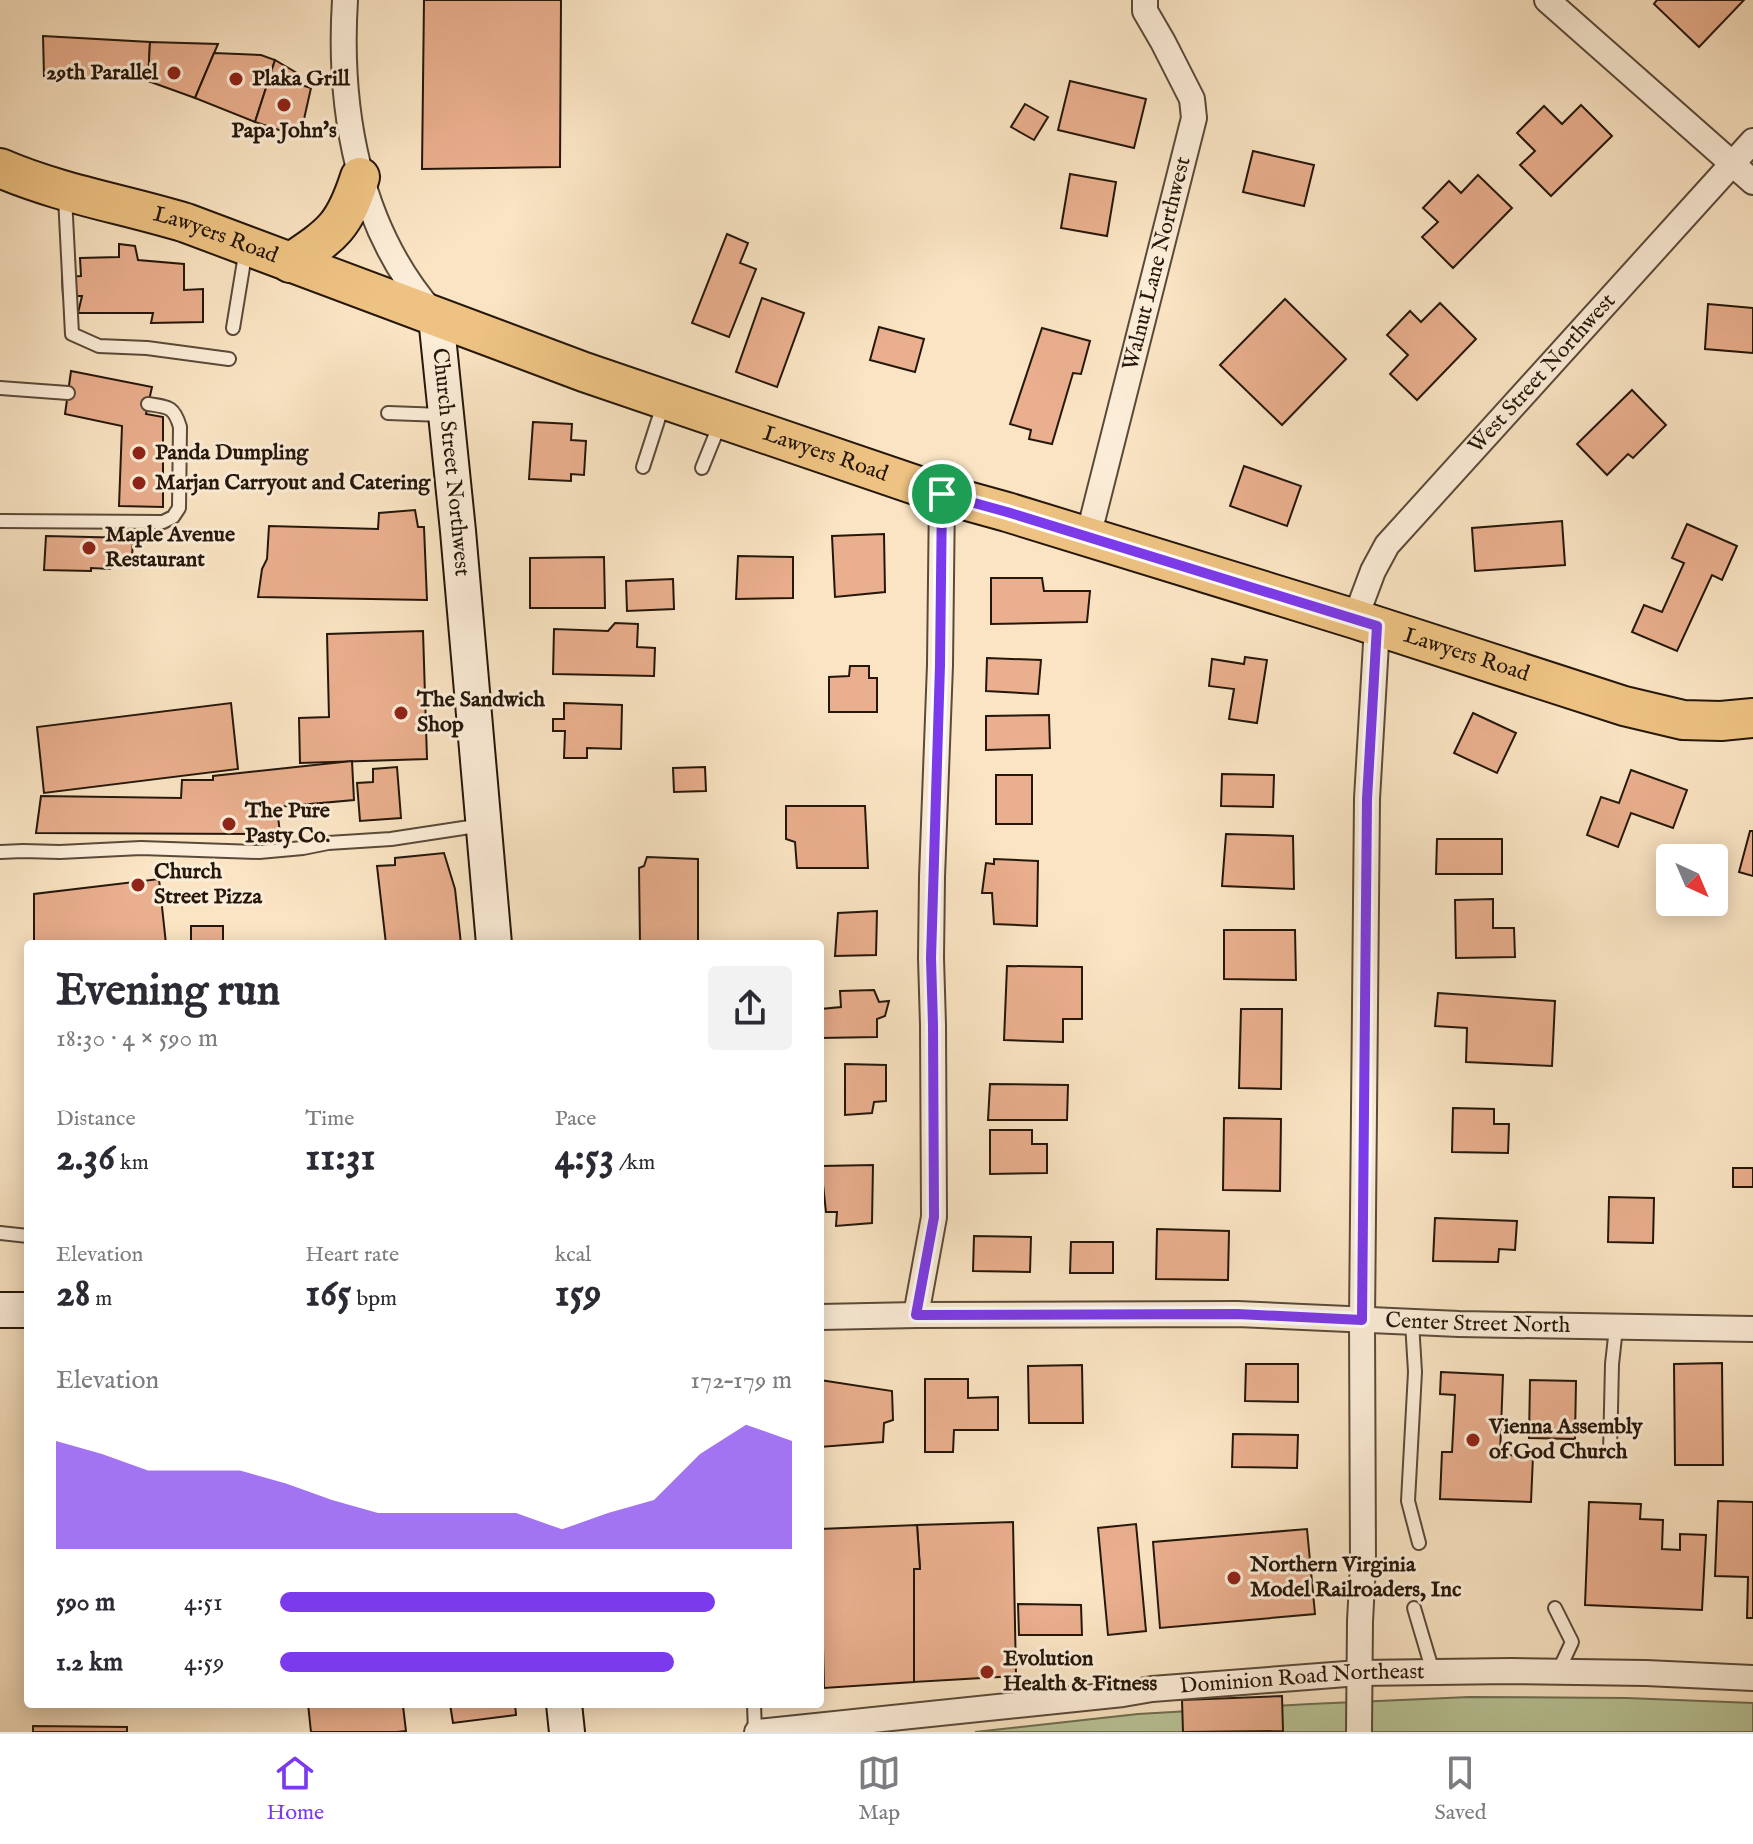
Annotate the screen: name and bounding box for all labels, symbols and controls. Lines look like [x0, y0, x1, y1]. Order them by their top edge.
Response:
place label: 29th Parallel [46, 59, 159, 87]
marker: 29th Parallel [165, 64, 183, 82]
place label: Plaka Grill [252, 65, 351, 93]
marker: Plaka Grill [227, 70, 245, 88]
marker: Papa John's [275, 96, 293, 114]
place label: Papa John's [231, 117, 337, 145]
street label: Walnut Lane Northwest [1117, 153, 1198, 373]
street label: Lawyers Road [150, 200, 282, 270]
street label: West Street Northwest [1462, 287, 1622, 460]
street label: Church Street Northwest [425, 347, 476, 578]
street label: Lawyers Road [759, 420, 892, 489]
place label: Panda Dumpling [155, 439, 309, 467]
marker: Panda Dumpling [130, 444, 148, 462]
pin [908, 460, 976, 528]
place label: Marjan Carryout and Catering [155, 469, 431, 497]
icon: arrive [920, 472, 964, 516]
marker: Marjan Carryout and Catering [130, 474, 148, 492]
place label: Maple Avenue Restaurant [105, 521, 235, 574]
marker: Maple Avenue Restaurant [80, 539, 98, 557]
street label: Lawyers Road [1400, 622, 1533, 689]
place label: The Sandwich Shop [416, 686, 545, 739]
marker: The Sandwich Shop [392, 704, 410, 722]
place label: The Pure Pasty Co. [244, 797, 331, 850]
marker: The Pure Pasty Co. [220, 815, 238, 833]
north arrow [1656, 844, 1728, 916]
map controls [1656, 844, 1728, 916]
place label: Church Street Pizza [154, 858, 262, 911]
marker: Church Street Pizza [129, 876, 147, 894]
text: Evening run [56, 964, 280, 1020]
button: share [708, 966, 792, 1050]
text: 18:30 · 4 × 590 m [56, 1022, 218, 1055]
text: Distance [56, 1105, 136, 1133]
text: Time [305, 1105, 354, 1133]
text: Pace [555, 1105, 596, 1133]
text: 2.36 [56, 1133, 115, 1184]
text: 11:31 [305, 1133, 376, 1184]
text: 4:53 [555, 1133, 614, 1184]
text: km [115, 1149, 149, 1177]
text: /km [614, 1149, 655, 1177]
text: Elevation [56, 1241, 143, 1269]
text: Heart rate [305, 1241, 399, 1269]
text: kcal [555, 1241, 591, 1269]
text: 28 [56, 1269, 90, 1320]
text: 165 [305, 1269, 352, 1320]
text: 159 [555, 1269, 602, 1320]
text: m [90, 1285, 112, 1313]
text: bpm [352, 1285, 397, 1313]
street label: Center Street North [1385, 1307, 1571, 1340]
text: Elevation [56, 1364, 159, 1397]
text: 172–179 m [690, 1364, 792, 1397]
place label: Vienna Assembly of God Church [1488, 1413, 1644, 1466]
marker: Vienna Assembly of God Church [1464, 1431, 1482, 1449]
place label: Northern Virginia Model Railroaders, Inc [1249, 1551, 1462, 1604]
marker: Northern Virginia Model Railroaders, Inc [1225, 1569, 1243, 1587]
text: 590 m [56, 1586, 115, 1619]
text: 4:51 [184, 1586, 223, 1619]
place label: Evolution Health & Fitness [1003, 1645, 1158, 1698]
text: 1.2 km [56, 1646, 123, 1679]
text: 4:59 [184, 1646, 224, 1679]
street label: Dominion Road Northeast [1179, 1658, 1425, 1701]
marker: Evolution Health & Fitness [978, 1663, 996, 1681]
tab: Home [267, 1751, 324, 1827]
tab: Map [857, 1751, 901, 1827]
tab: Saved [1434, 1751, 1486, 1827]

